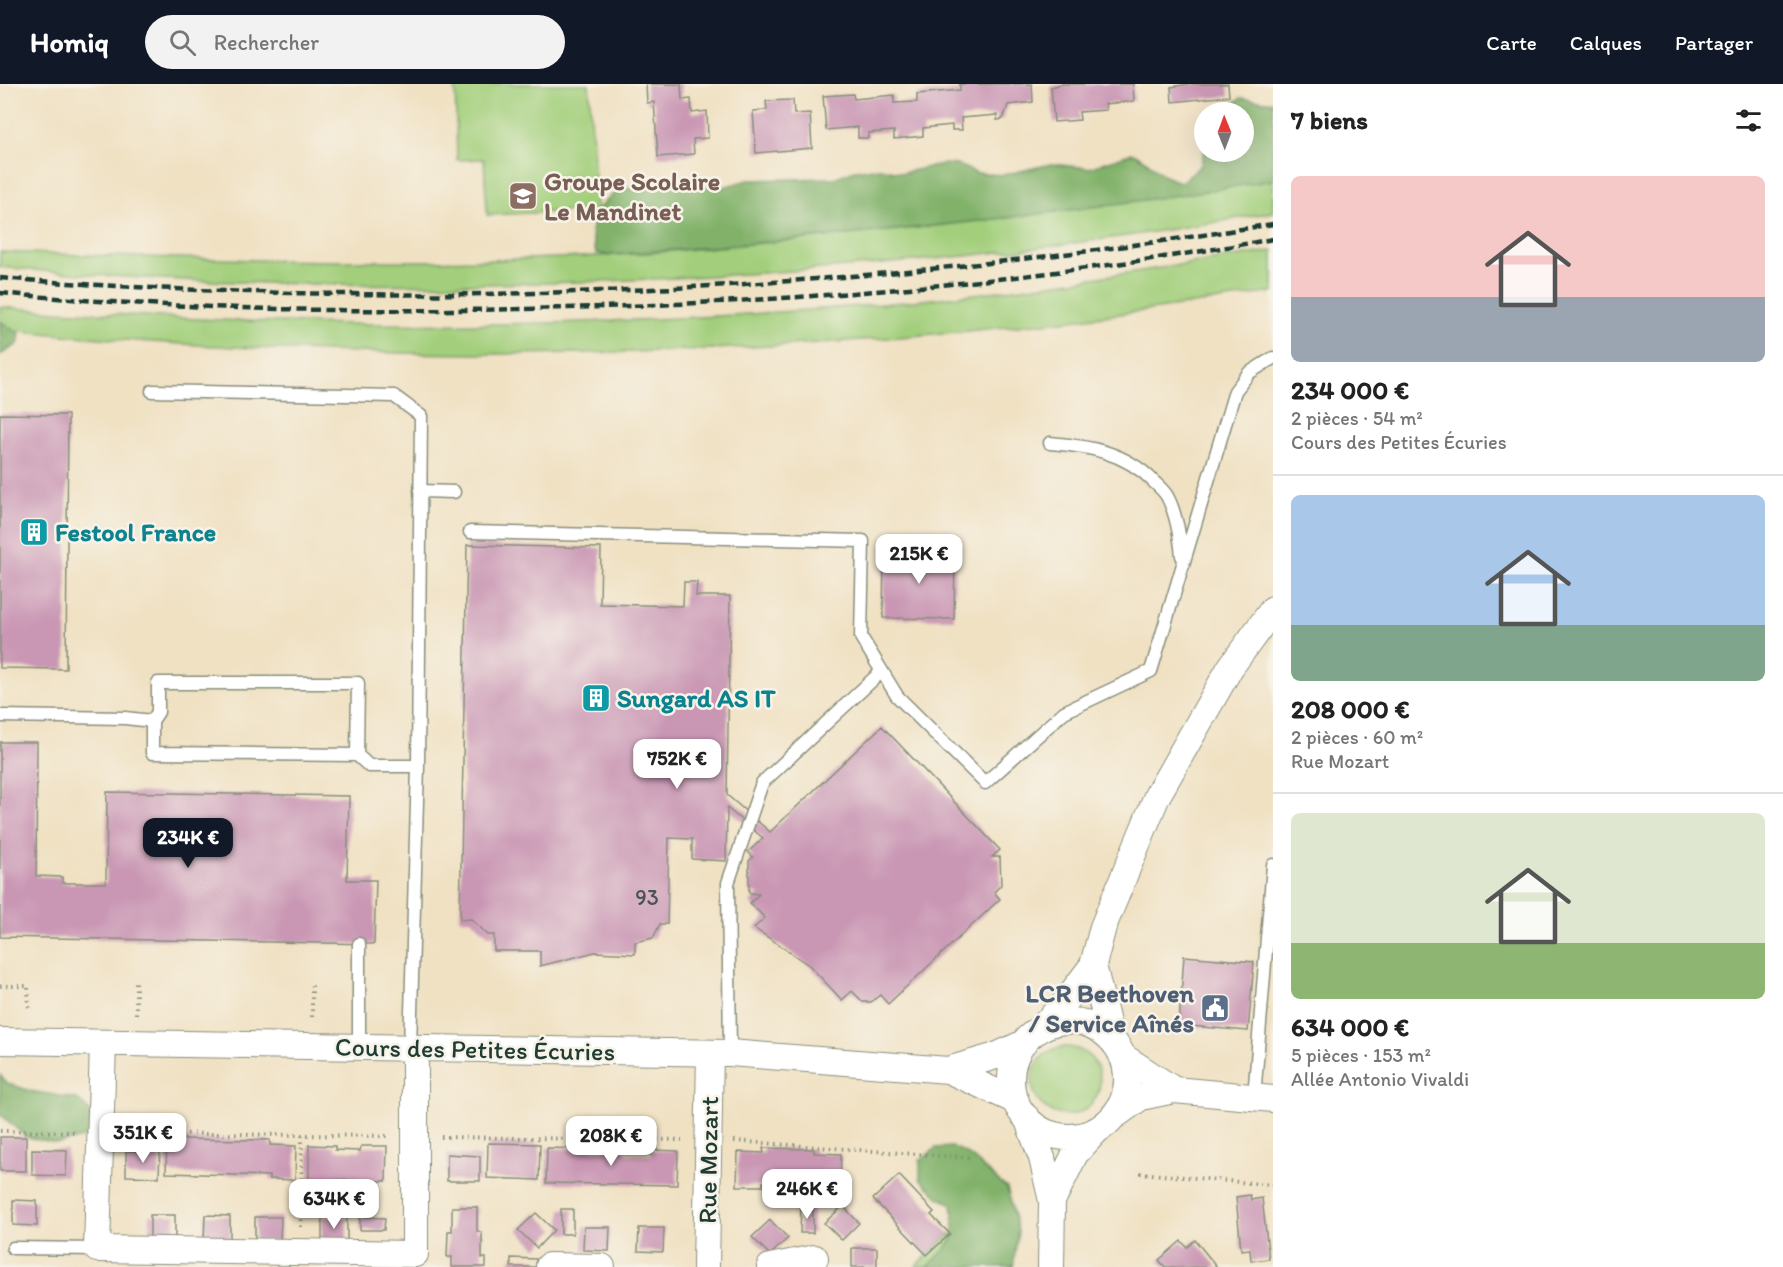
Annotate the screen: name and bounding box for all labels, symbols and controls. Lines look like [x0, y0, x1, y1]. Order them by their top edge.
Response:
search box [145, 15, 565, 69]
text: Homiq [30, 25, 109, 59]
icon: search [166, 26, 199, 59]
text: Rechercher [214, 29, 319, 56]
text: Carte [1486, 30, 1537, 55]
text: Calques [1570, 30, 1642, 55]
text: Partager [1675, 30, 1753, 55]
north arrow [1194, 102, 1254, 162]
map controls [1194, 102, 1254, 162]
text: 7 biens [1291, 104, 1368, 136]
icon: filters [1732, 104, 1765, 137]
place label: Groupe Scolaire Le Mandinet [544, 165, 720, 227]
school or university icon: Groupe Scolaire Le Mandinet [507, 180, 539, 212]
icon: home [1474, 215, 1582, 323]
text: 234 000 € [1291, 374, 1409, 406]
text: 2 pièces · 54 m² [1291, 406, 1423, 430]
text: Cours des Petites Écuries [1291, 430, 1507, 454]
building icon: Festool France [18, 516, 50, 548]
place label: Festool France [55, 516, 216, 548]
pin: 215K € [870, 534, 968, 585]
icon: home [1474, 534, 1582, 642]
text: 215K € [890, 541, 949, 565]
building icon: Sungard AS IT [580, 682, 612, 714]
place label: Sungard AS IT [617, 682, 776, 714]
text: 208 000 € [1291, 693, 1410, 725]
text: 2 pièces · 60 m² [1291, 725, 1423, 749]
pin: 752K € [628, 739, 726, 790]
text: 752K € [647, 746, 707, 770]
text: Rue Mozart [1291, 749, 1389, 773]
pin: 234K € [139, 818, 237, 869]
text: 234K € [157, 825, 219, 849]
icon: home [1474, 852, 1582, 960]
house number: 93 [635, 884, 659, 911]
place label: LCR Beethoven / Service Aînés [1025, 977, 1194, 1039]
public building icon: LCR Beethoven / Service Aînés [1199, 992, 1231, 1024]
text: 634 000 € [1291, 1011, 1409, 1043]
street label: Cours des Petites Écuries [335, 1031, 615, 1067]
text: 5 pièces · 153 m² [1291, 1043, 1431, 1067]
text: Allée Antonio Vivaldi [1291, 1067, 1469, 1091]
street label: Rue Mozart [691, 1096, 725, 1224]
pin: 351K € [94, 1113, 192, 1164]
pin: 208K € [562, 1116, 660, 1167]
text: 351K € [113, 1120, 173, 1144]
text: 208K € [580, 1123, 642, 1147]
pin: 246K € [758, 1169, 856, 1220]
text: 246K € [776, 1176, 838, 1200]
pin: 634K € [285, 1179, 383, 1230]
text: 634K € [303, 1186, 365, 1210]

